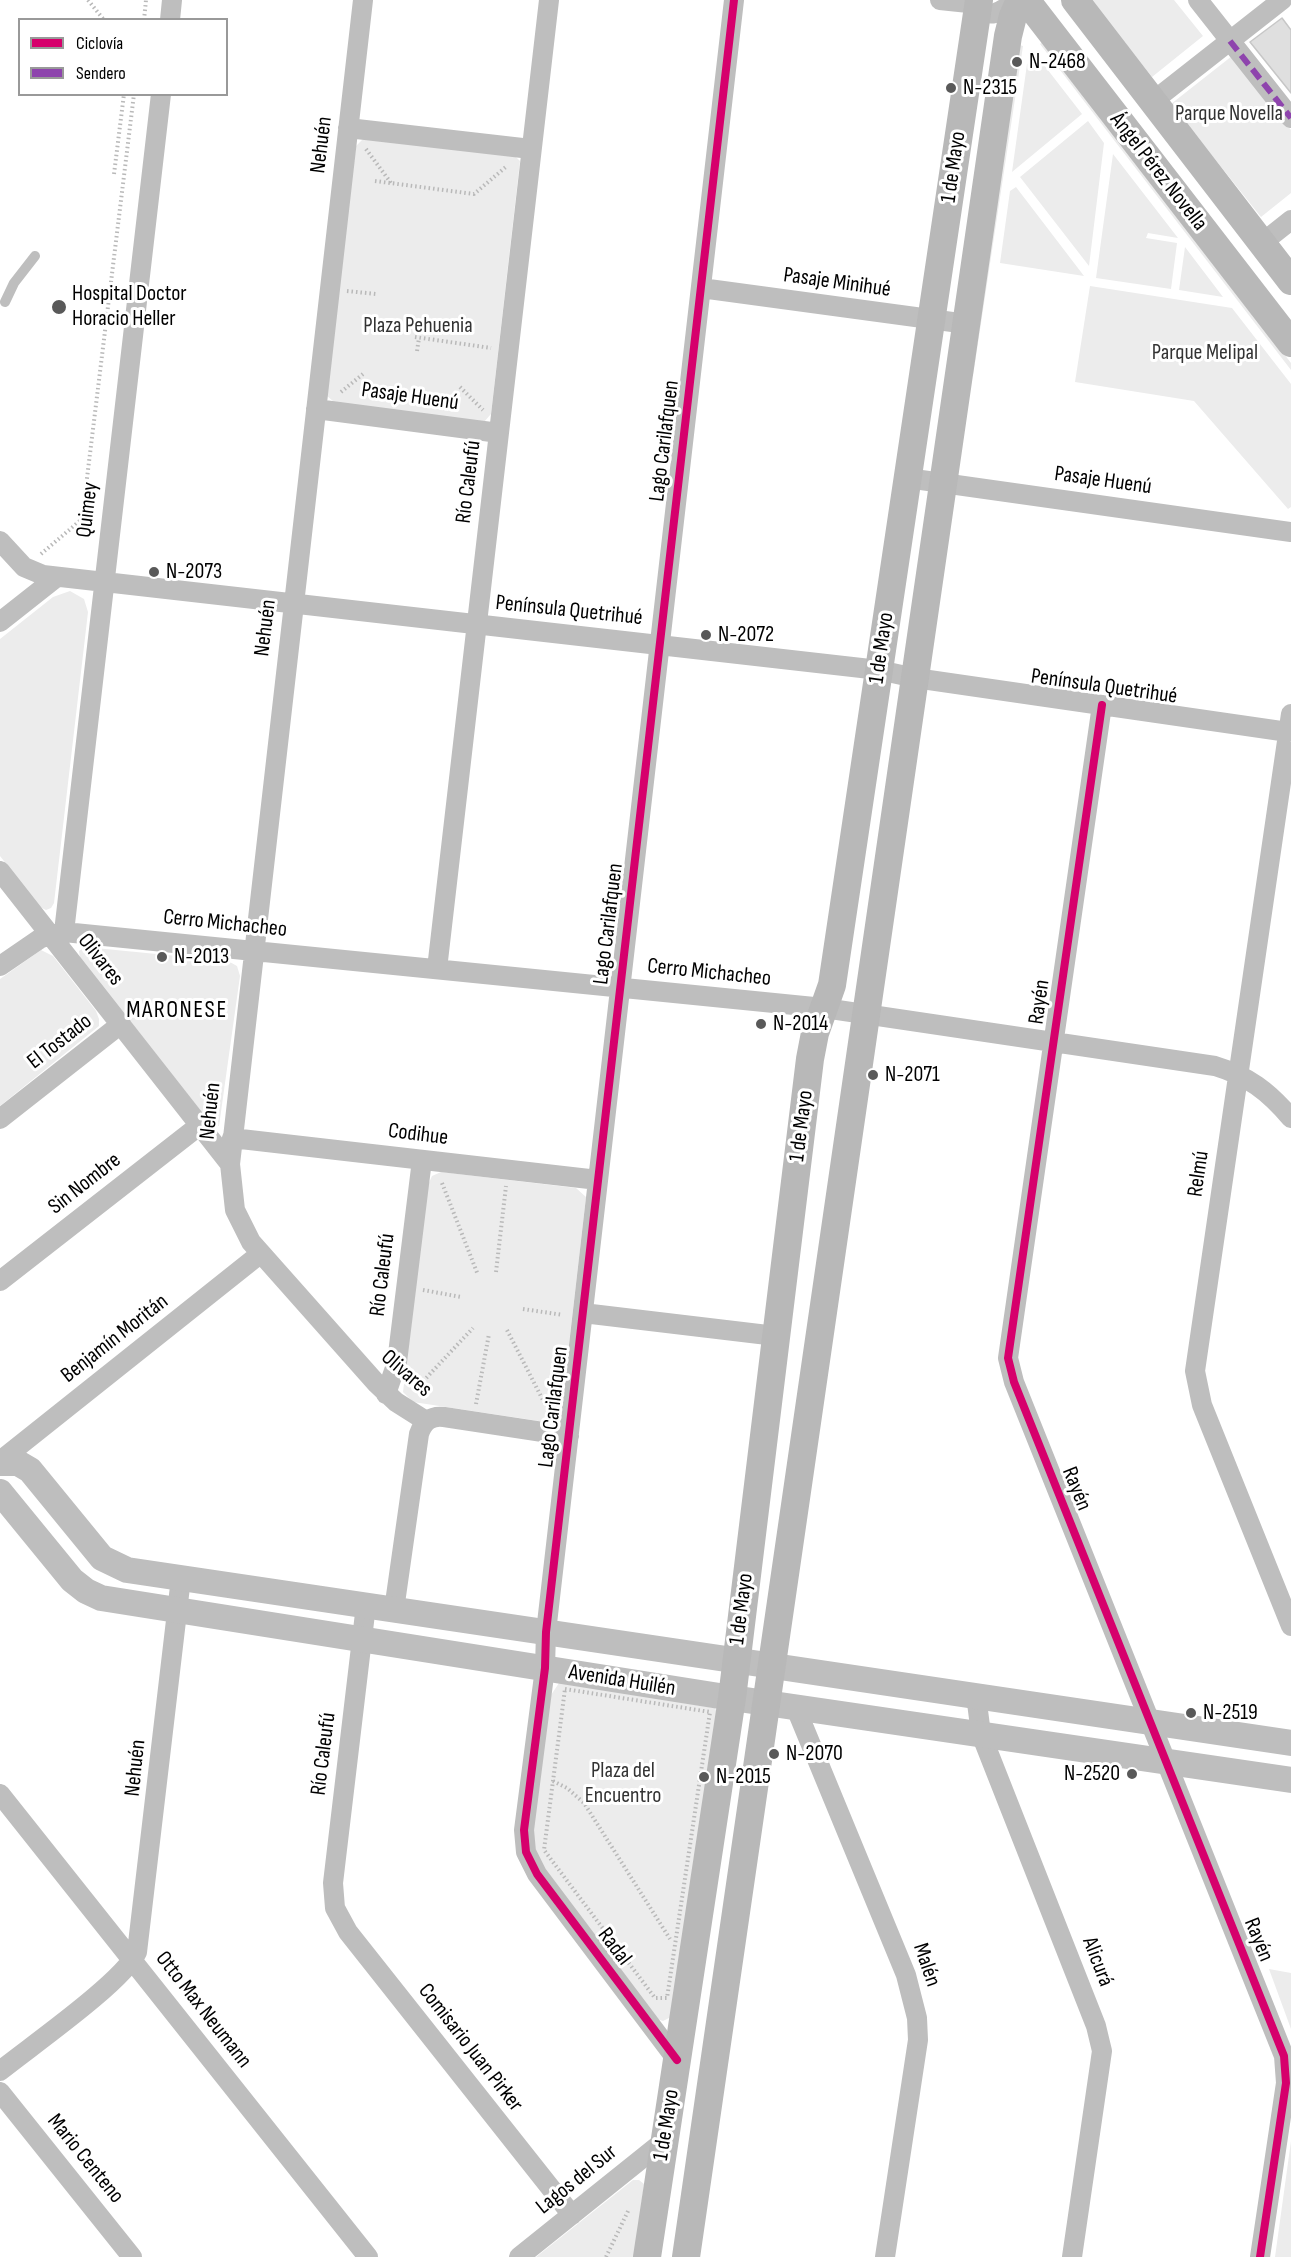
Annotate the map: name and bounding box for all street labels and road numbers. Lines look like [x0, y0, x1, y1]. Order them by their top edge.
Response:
street label: Ángel Pérez Novella [1104, 108, 1212, 236]
street label: Nehuén [305, 115, 339, 175]
street label: 1 de Mayo [936, 130, 972, 204]
street label: Pasaje Minihué [782, 262, 892, 304]
street label: Pasaje Huenú [360, 377, 460, 417]
street label: Lago Carilafquen [644, 379, 686, 503]
street label: Río Caleufú [451, 439, 487, 525]
street label: Pasaje Huenú [1053, 461, 1153, 501]
street label: Quimey [72, 481, 104, 539]
street label: Península Quetrihué [494, 590, 644, 632]
street label: Nehuén [249, 598, 283, 658]
street label: 1 de Mayo [864, 611, 900, 685]
street label: Península Quetrihué [1029, 664, 1179, 710]
street label: Lago Carilafquen [588, 862, 630, 986]
street label: Cerro Michacheo [162, 904, 288, 944]
street label: Olivares [71, 929, 129, 991]
street label: Cerro Michacheo [646, 953, 772, 993]
street label: Rayén [1024, 978, 1056, 1026]
street label: El Tostado [23, 1009, 97, 1075]
street label: Nehuén [195, 1081, 227, 1141]
street label: 1 de Mayo [785, 1089, 819, 1163]
street label: Codihue [386, 1118, 450, 1152]
street label: Sin Nombre [43, 1147, 127, 1221]
street label: Relmú [1183, 1149, 1215, 1199]
street label: Río Caleufú [365, 1232, 401, 1318]
street label: Benjamín Moritán [56, 1289, 174, 1389]
street label: Olivares [375, 1345, 437, 1403]
street label: Lago Carilafquen [533, 1345, 575, 1469]
street label: Rayén [1055, 1463, 1097, 1515]
street label: 1 de Mayo [725, 1572, 759, 1646]
street label: Avenida Huilén [567, 1660, 677, 1702]
street label: Río Caleufú [306, 1711, 342, 1797]
street label: Nehuén [120, 1738, 152, 1798]
street label: Rayén [1237, 1914, 1279, 1966]
street label: Radal [591, 1923, 637, 1971]
street label: Alicurá [1076, 1934, 1118, 1990]
street label: Malén [906, 1940, 946, 1990]
street label: Otto Max Neumann [149, 1946, 257, 2074]
street label: Comisario Juan Pirker [412, 1979, 528, 2117]
street label: 1 de Mayo [648, 2088, 686, 2162]
street label: Mario Centeno [41, 2109, 129, 2209]
street label: Lagos del Sur [531, 2139, 623, 2221]

